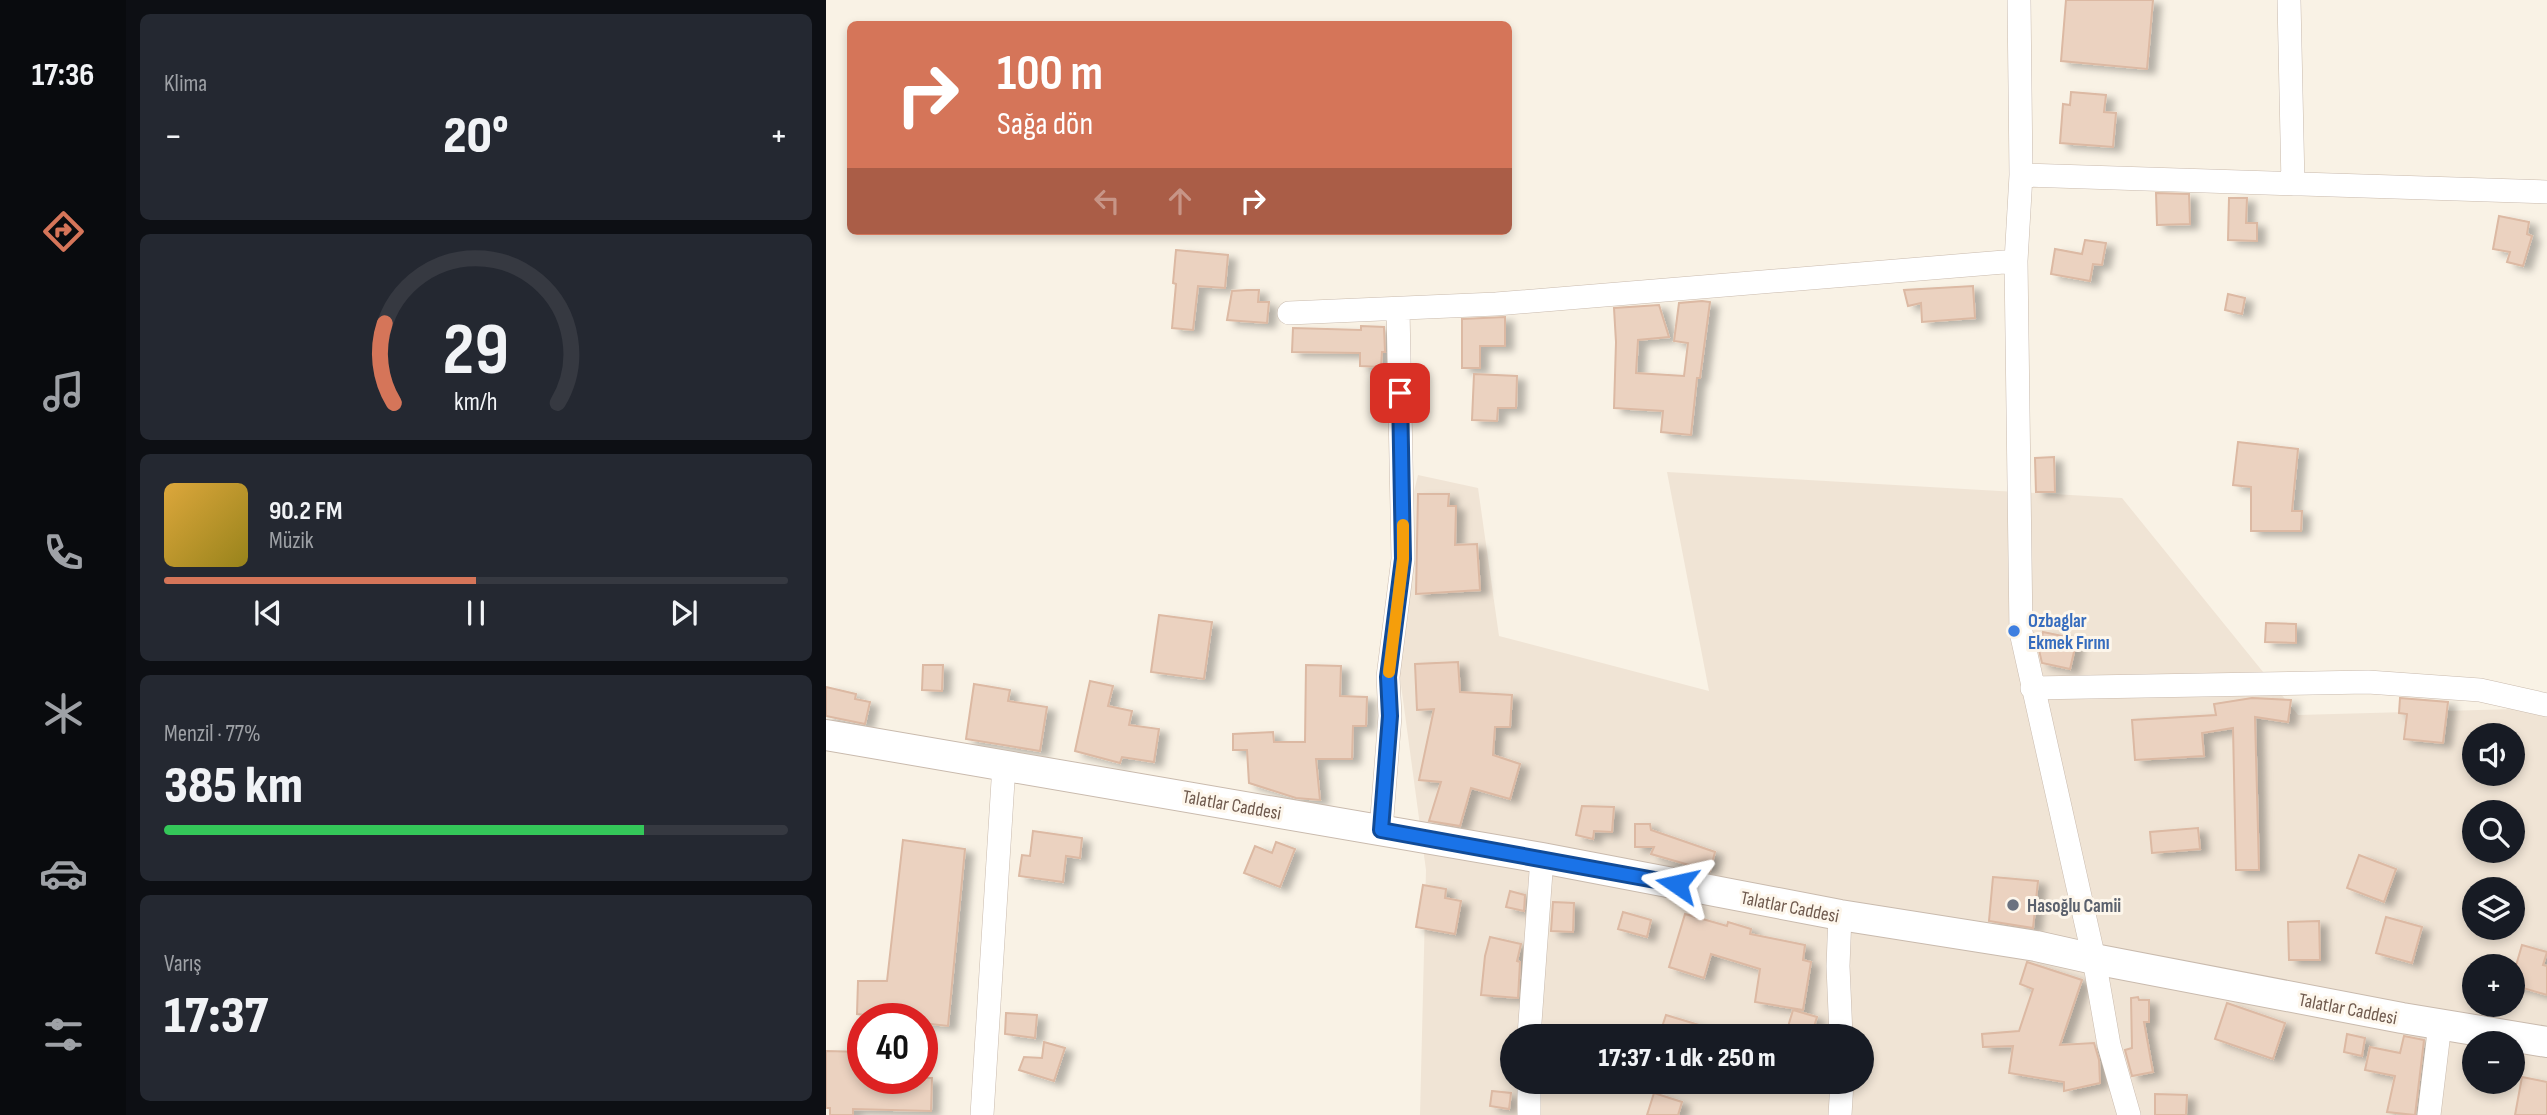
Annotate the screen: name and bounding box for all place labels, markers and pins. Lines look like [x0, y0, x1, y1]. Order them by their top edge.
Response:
pin [1370, 363, 1430, 423]
place label: Ozbaglar Ekmek Fırını [2028, 610, 2110, 655]
marker: Ozbaglar Ekmek Fırını [2006, 623, 2022, 639]
place label: Hasoğlu Camii [2027, 895, 2121, 918]
marker: Hasoğlu Camii [2005, 897, 2021, 913]

